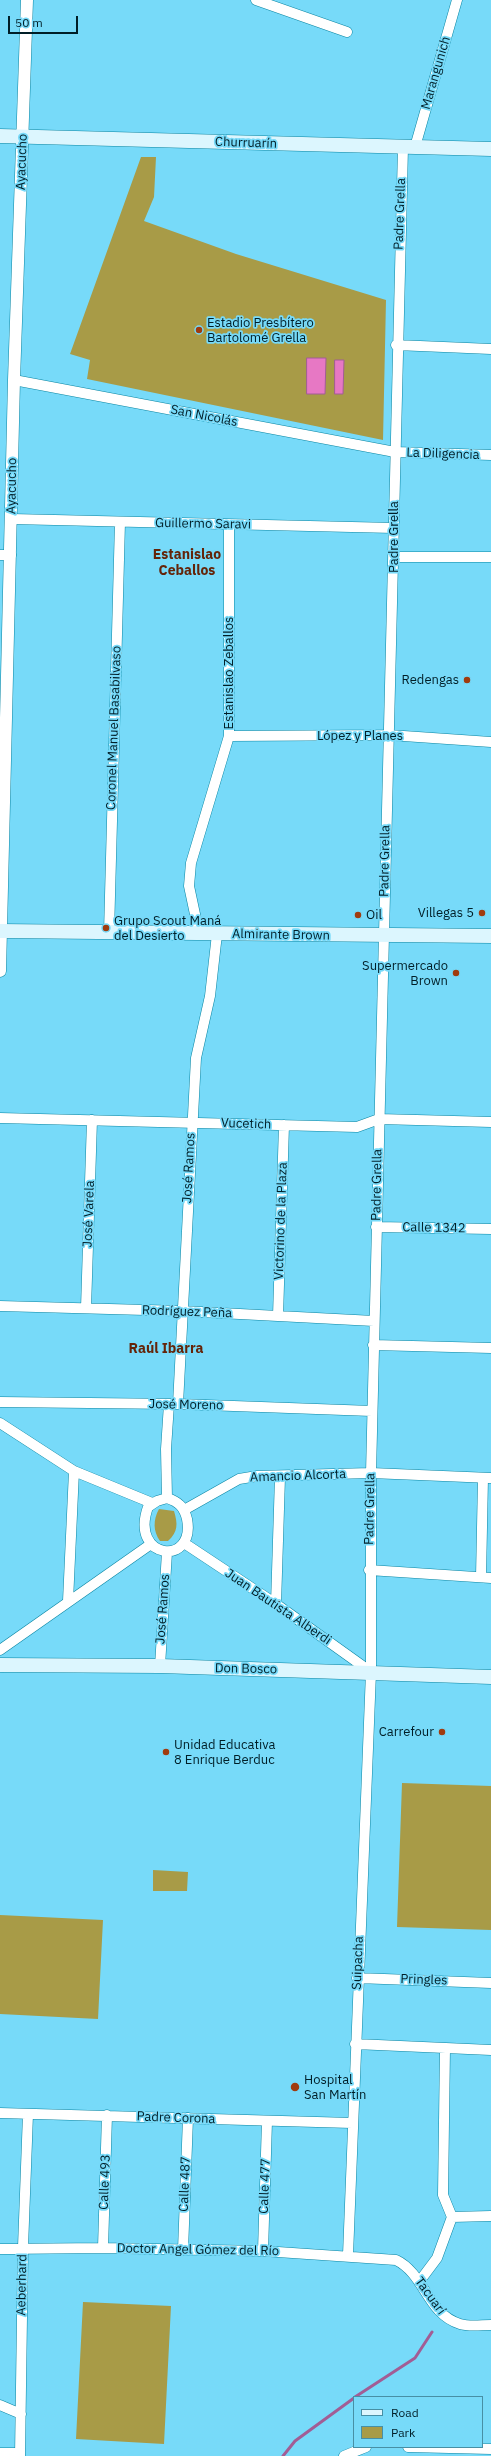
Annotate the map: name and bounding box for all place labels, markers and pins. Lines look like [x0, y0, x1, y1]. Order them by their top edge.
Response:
place label: Estadio Presbítero Bartolomé Grella [207, 315, 314, 346]
marker: Estadio Presbítero Bartolomé Grella [194, 325, 204, 335]
place label: Redengas [402, 672, 459, 688]
marker: Redengas [462, 675, 472, 685]
place label: Villegas 5 [418, 905, 474, 921]
place label: Oil [366, 907, 382, 923]
marker: Villegas 5 [477, 908, 487, 918]
marker: Oil [353, 910, 363, 920]
place label: Grupo Scout Maná del Desierto [114, 913, 221, 944]
marker: Grupo Scout Maná del Desierto [101, 923, 111, 933]
place label: Supermercado Brown [362, 958, 448, 989]
marker: Supermercado Brown [451, 968, 461, 978]
place label: Carrefour [379, 1724, 434, 1740]
marker: Carrefour [437, 1727, 447, 1737]
place label: Unidad Educativa 8 Enrique Berduc [174, 1737, 275, 1768]
marker: Unidad Educativa 8 Enrique Berduc [161, 1747, 171, 1757]
place label: Hospital San Martín [304, 2072, 366, 2103]
marker: Hospital San Martín [289, 2081, 301, 2093]

